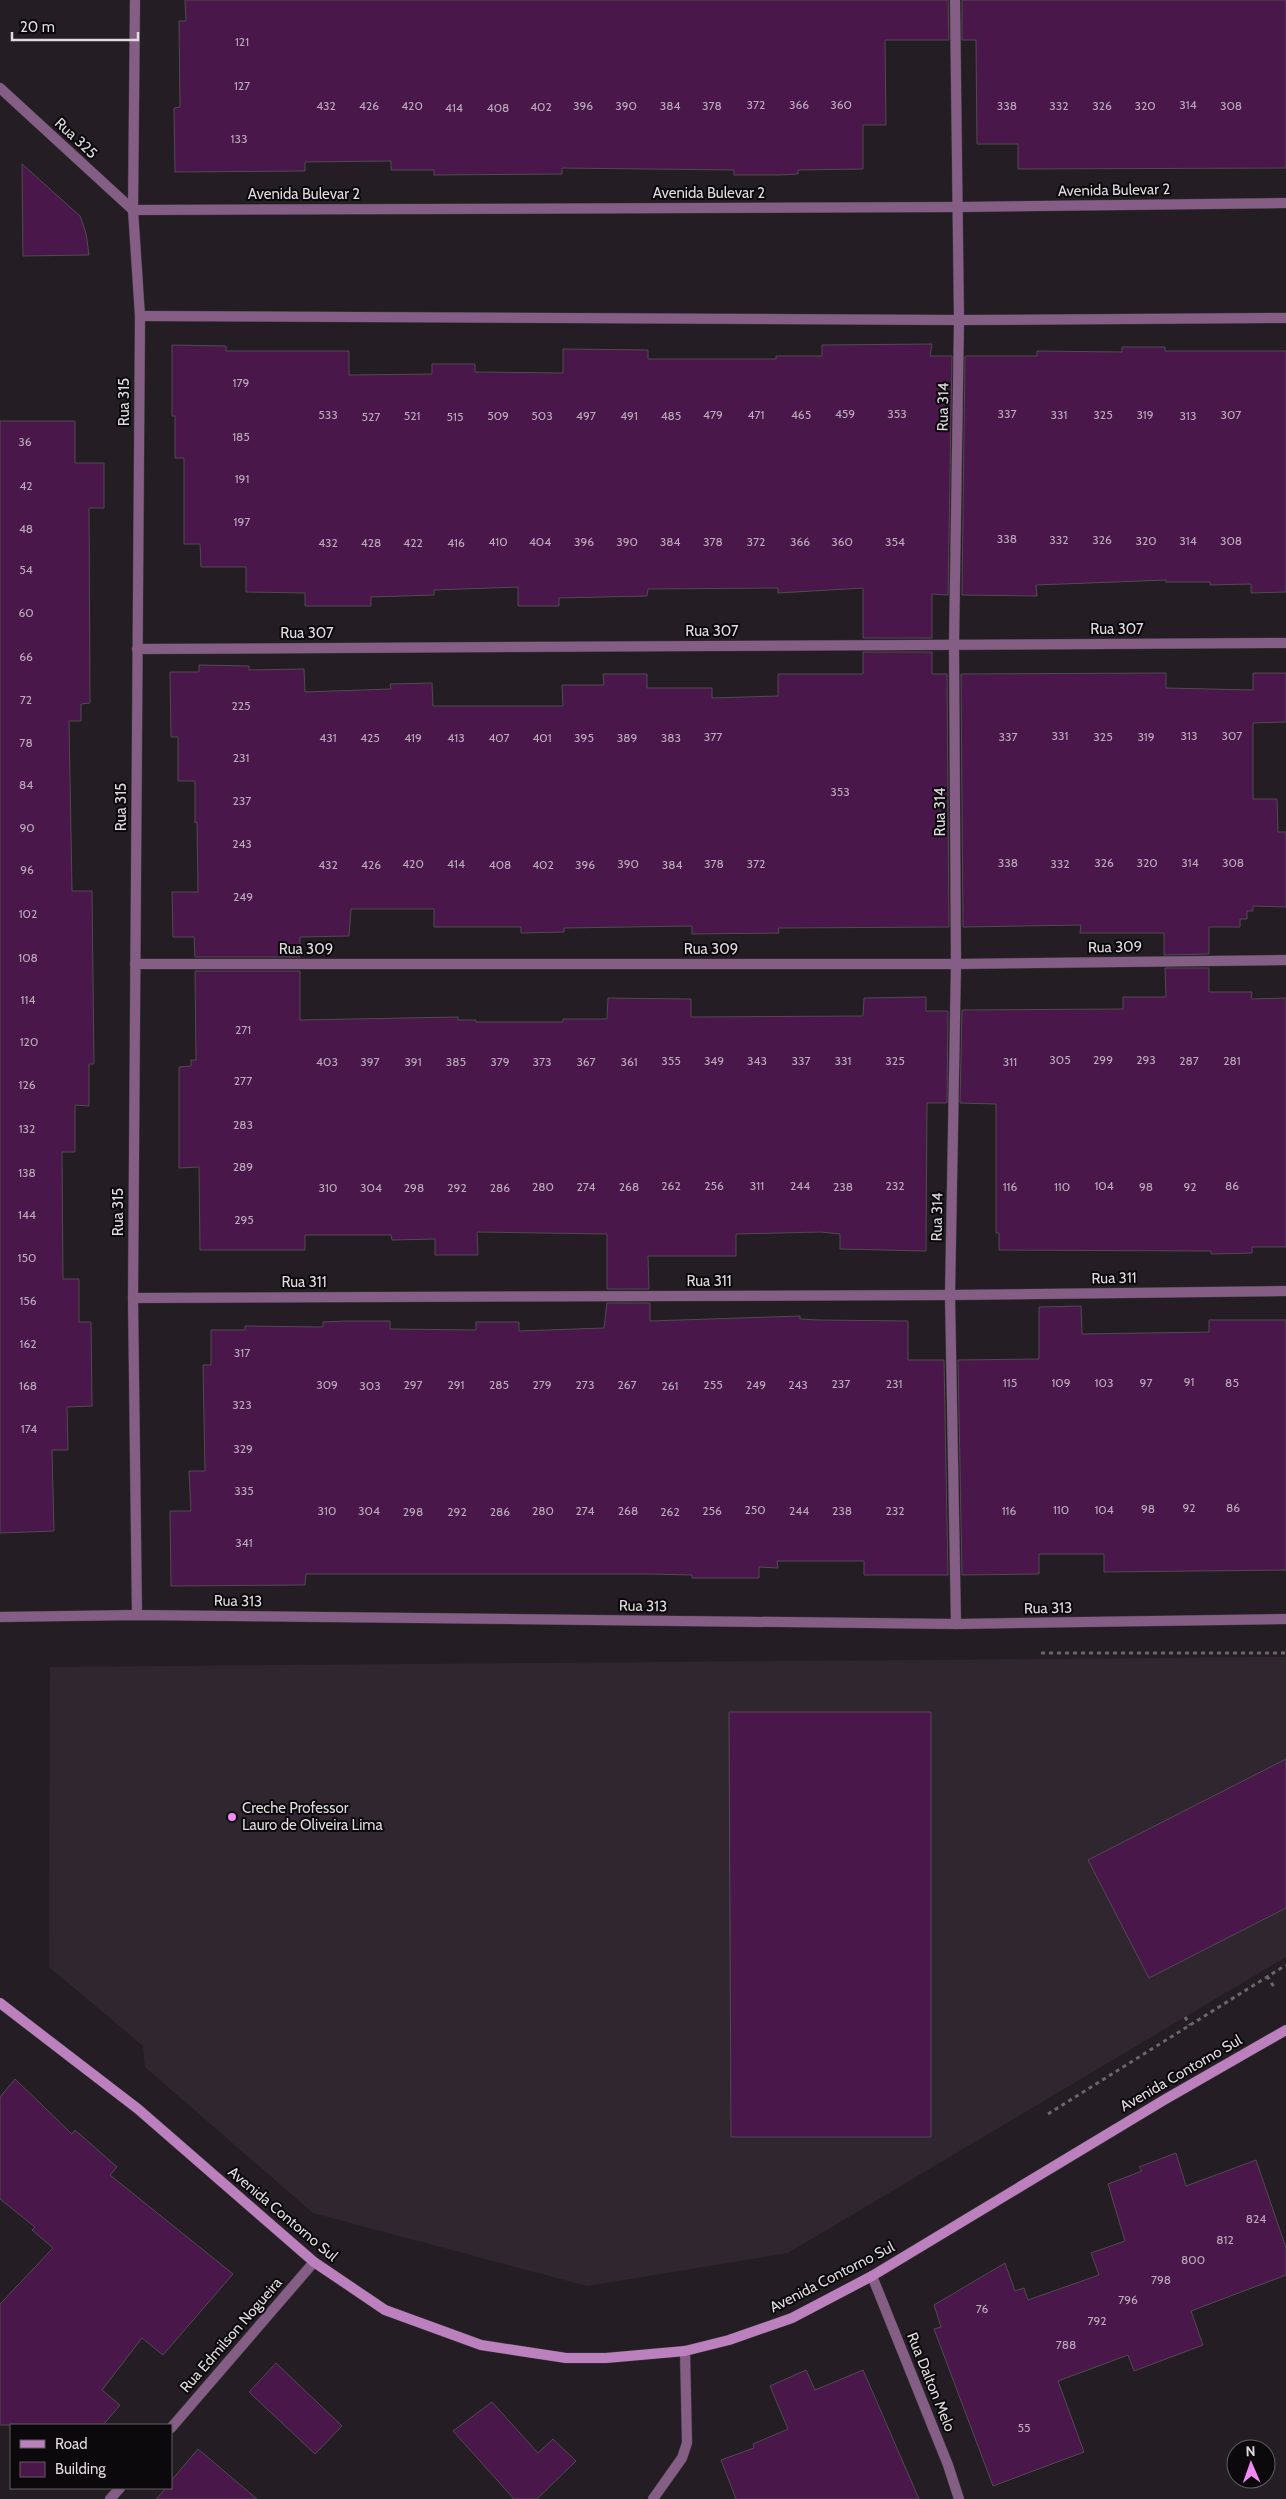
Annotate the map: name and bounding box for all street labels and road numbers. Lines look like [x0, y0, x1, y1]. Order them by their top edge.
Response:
street label: Rua 325 [51, 114, 101, 162]
street label: Avenida Bulevar 2 [1058, 180, 1170, 200]
street label: Avenida Bulevar 2 [653, 184, 765, 202]
street label: Avenida Bulevar 2 [248, 185, 360, 203]
street label: Rua 315 [115, 378, 133, 426]
street label: Rua 314 [934, 382, 952, 432]
street label: Rua 307 [1090, 620, 1144, 638]
street label: Rua 307 [685, 622, 739, 640]
street label: Rua 307 [280, 624, 334, 642]
street label: Rua 315 [112, 783, 130, 831]
street label: Rua 314 [931, 787, 949, 836]
street label: Rua 309 [1088, 938, 1142, 956]
street label: Rua 309 [279, 940, 333, 958]
street label: Rua 309 [684, 940, 738, 958]
street label: Rua 315 [109, 1188, 127, 1236]
street label: Rua 314 [928, 1192, 946, 1242]
street label: Rua 311 [1091, 1269, 1137, 1287]
street label: Rua 311 [686, 1272, 732, 1290]
street label: Rua 311 [281, 1273, 327, 1291]
street label: Rua 313 [214, 1592, 262, 1610]
street label: Rua 313 [619, 1597, 667, 1615]
street label: Rua 313 [1024, 1599, 1072, 1617]
street label: Avenida Contorno Sul [1117, 2031, 1246, 2115]
street label: Avenida Contorno Sul [224, 2163, 342, 2265]
street label: Avenida Contorno Sul [767, 2238, 898, 2316]
street label: Rua Edmilson Nogueira [176, 2273, 286, 2396]
street label: Rua Dalton Melo [903, 2330, 959, 2434]

